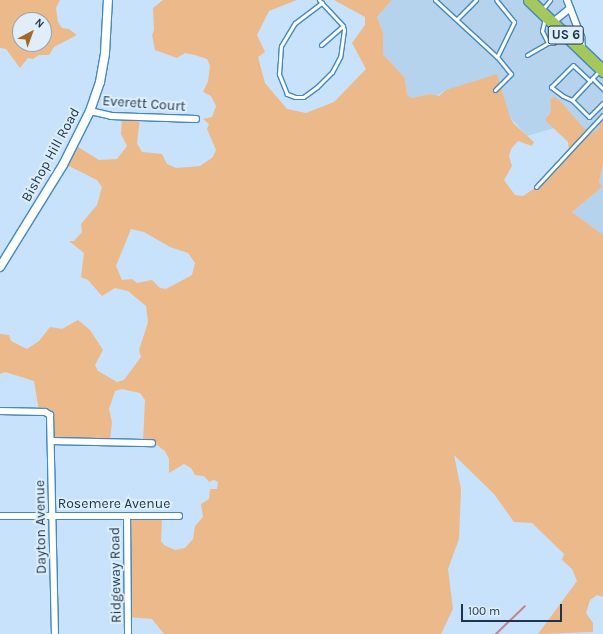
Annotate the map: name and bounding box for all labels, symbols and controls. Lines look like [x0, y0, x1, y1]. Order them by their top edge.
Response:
north arrow [12, 12, 52, 52]
text: N [32, 16, 47, 31]
road number: US 6 [547, 24, 585, 46]
street label: Everett Court [102, 93, 186, 115]
street label: Bishop Hill Road [18, 105, 84, 205]
street label: Dayton Avenue [32, 480, 50, 574]
street label: Rosemere Avenue [58, 496, 170, 512]
street label: Ridgeway Road [107, 527, 125, 623]
scale bar [463, 596, 564, 622]
text: 100 m [468, 604, 500, 618]

